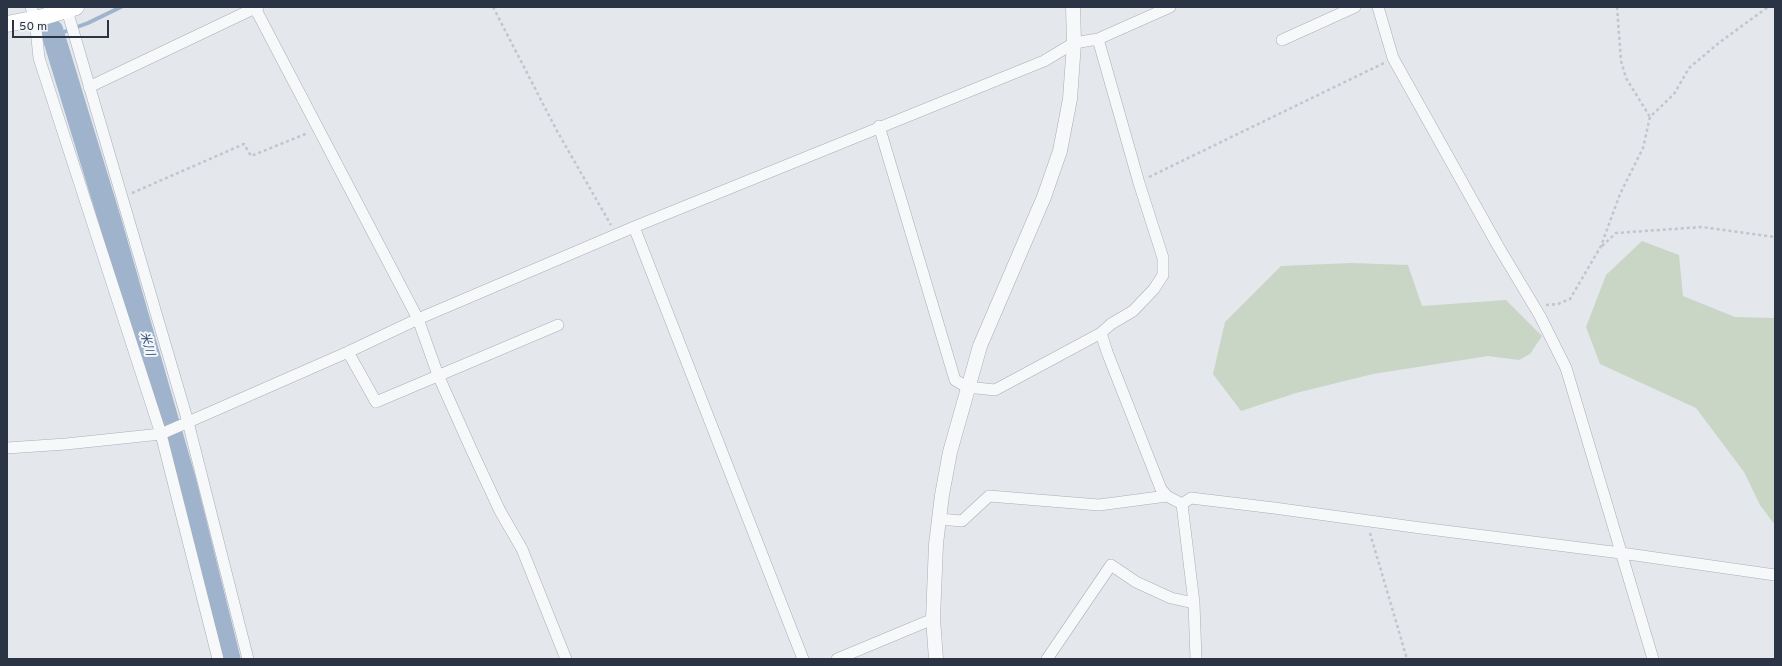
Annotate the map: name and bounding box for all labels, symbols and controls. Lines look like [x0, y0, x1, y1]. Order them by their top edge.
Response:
scale bar [14, 12, 111, 38]
text: 50 m [19, 19, 47, 35]
water label: 米川 [136, 330, 156, 358]

